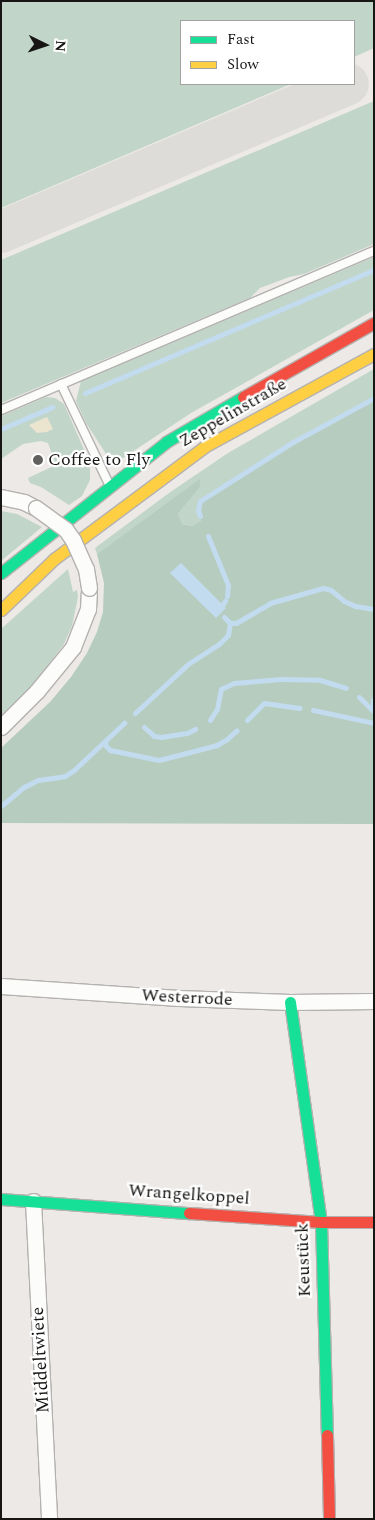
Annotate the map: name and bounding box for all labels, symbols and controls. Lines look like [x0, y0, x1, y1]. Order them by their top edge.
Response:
north arrow [20, 20, 70, 70]
legend [180, 20, 355, 85]
text: Fast [227, 28, 255, 51]
text: N [50, 40, 71, 53]
text: Slow [227, 53, 259, 76]
street label: Zeppelinstraße [175, 374, 291, 452]
place label: Coffee to Fly [48, 449, 150, 471]
marker: Coffee to Fly [32, 454, 44, 466]
street label: Westerrode [141, 985, 233, 1011]
street label: Wrangelkoppel [128, 1180, 250, 1210]
street label: Keustück [292, 1223, 316, 1297]
street label: Middeltwiete [27, 1306, 55, 1414]

